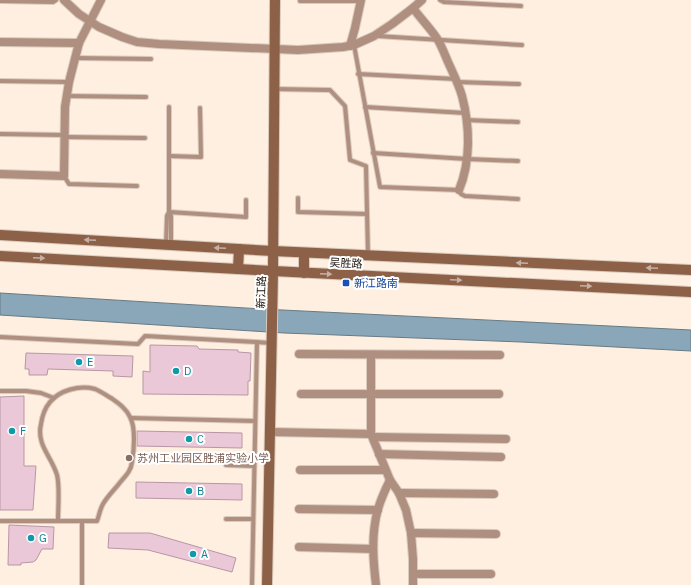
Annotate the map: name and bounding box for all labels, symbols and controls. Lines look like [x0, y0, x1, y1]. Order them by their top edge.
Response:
one-way arrow [84, 237, 96, 244]
one-way arrow [214, 245, 226, 252]
one-way arrow [33, 255, 45, 262]
street label: 吴胜路 [329, 255, 363, 271]
one-way arrow [516, 259, 528, 266]
one-way arrow [646, 265, 658, 272]
one-way arrow [320, 271, 333, 277]
street label: 新江路 [253, 275, 269, 309]
place label: 新江路南 [354, 276, 398, 290]
one-way arrow [450, 277, 462, 284]
marker: 新江路南 [341, 278, 351, 288]
one-way arrow [580, 283, 592, 290]
place label: E [87, 355, 93, 369]
marker: E [74, 357, 84, 367]
place label: D [184, 364, 191, 378]
marker: D [171, 366, 181, 376]
place label: F [20, 424, 26, 438]
marker: F [7, 426, 17, 436]
place label: C [197, 432, 204, 446]
marker: C [184, 434, 194, 444]
place label: 苏州工业园区胜浦实验小学 [137, 451, 269, 465]
marker: 苏州工业园区胜浦实验小学 [124, 453, 134, 463]
place label: B [197, 484, 204, 498]
marker: B [184, 486, 194, 496]
place label: G [39, 531, 47, 545]
marker: G [26, 533, 36, 543]
place label: A [201, 547, 208, 561]
marker: A [188, 549, 198, 559]

